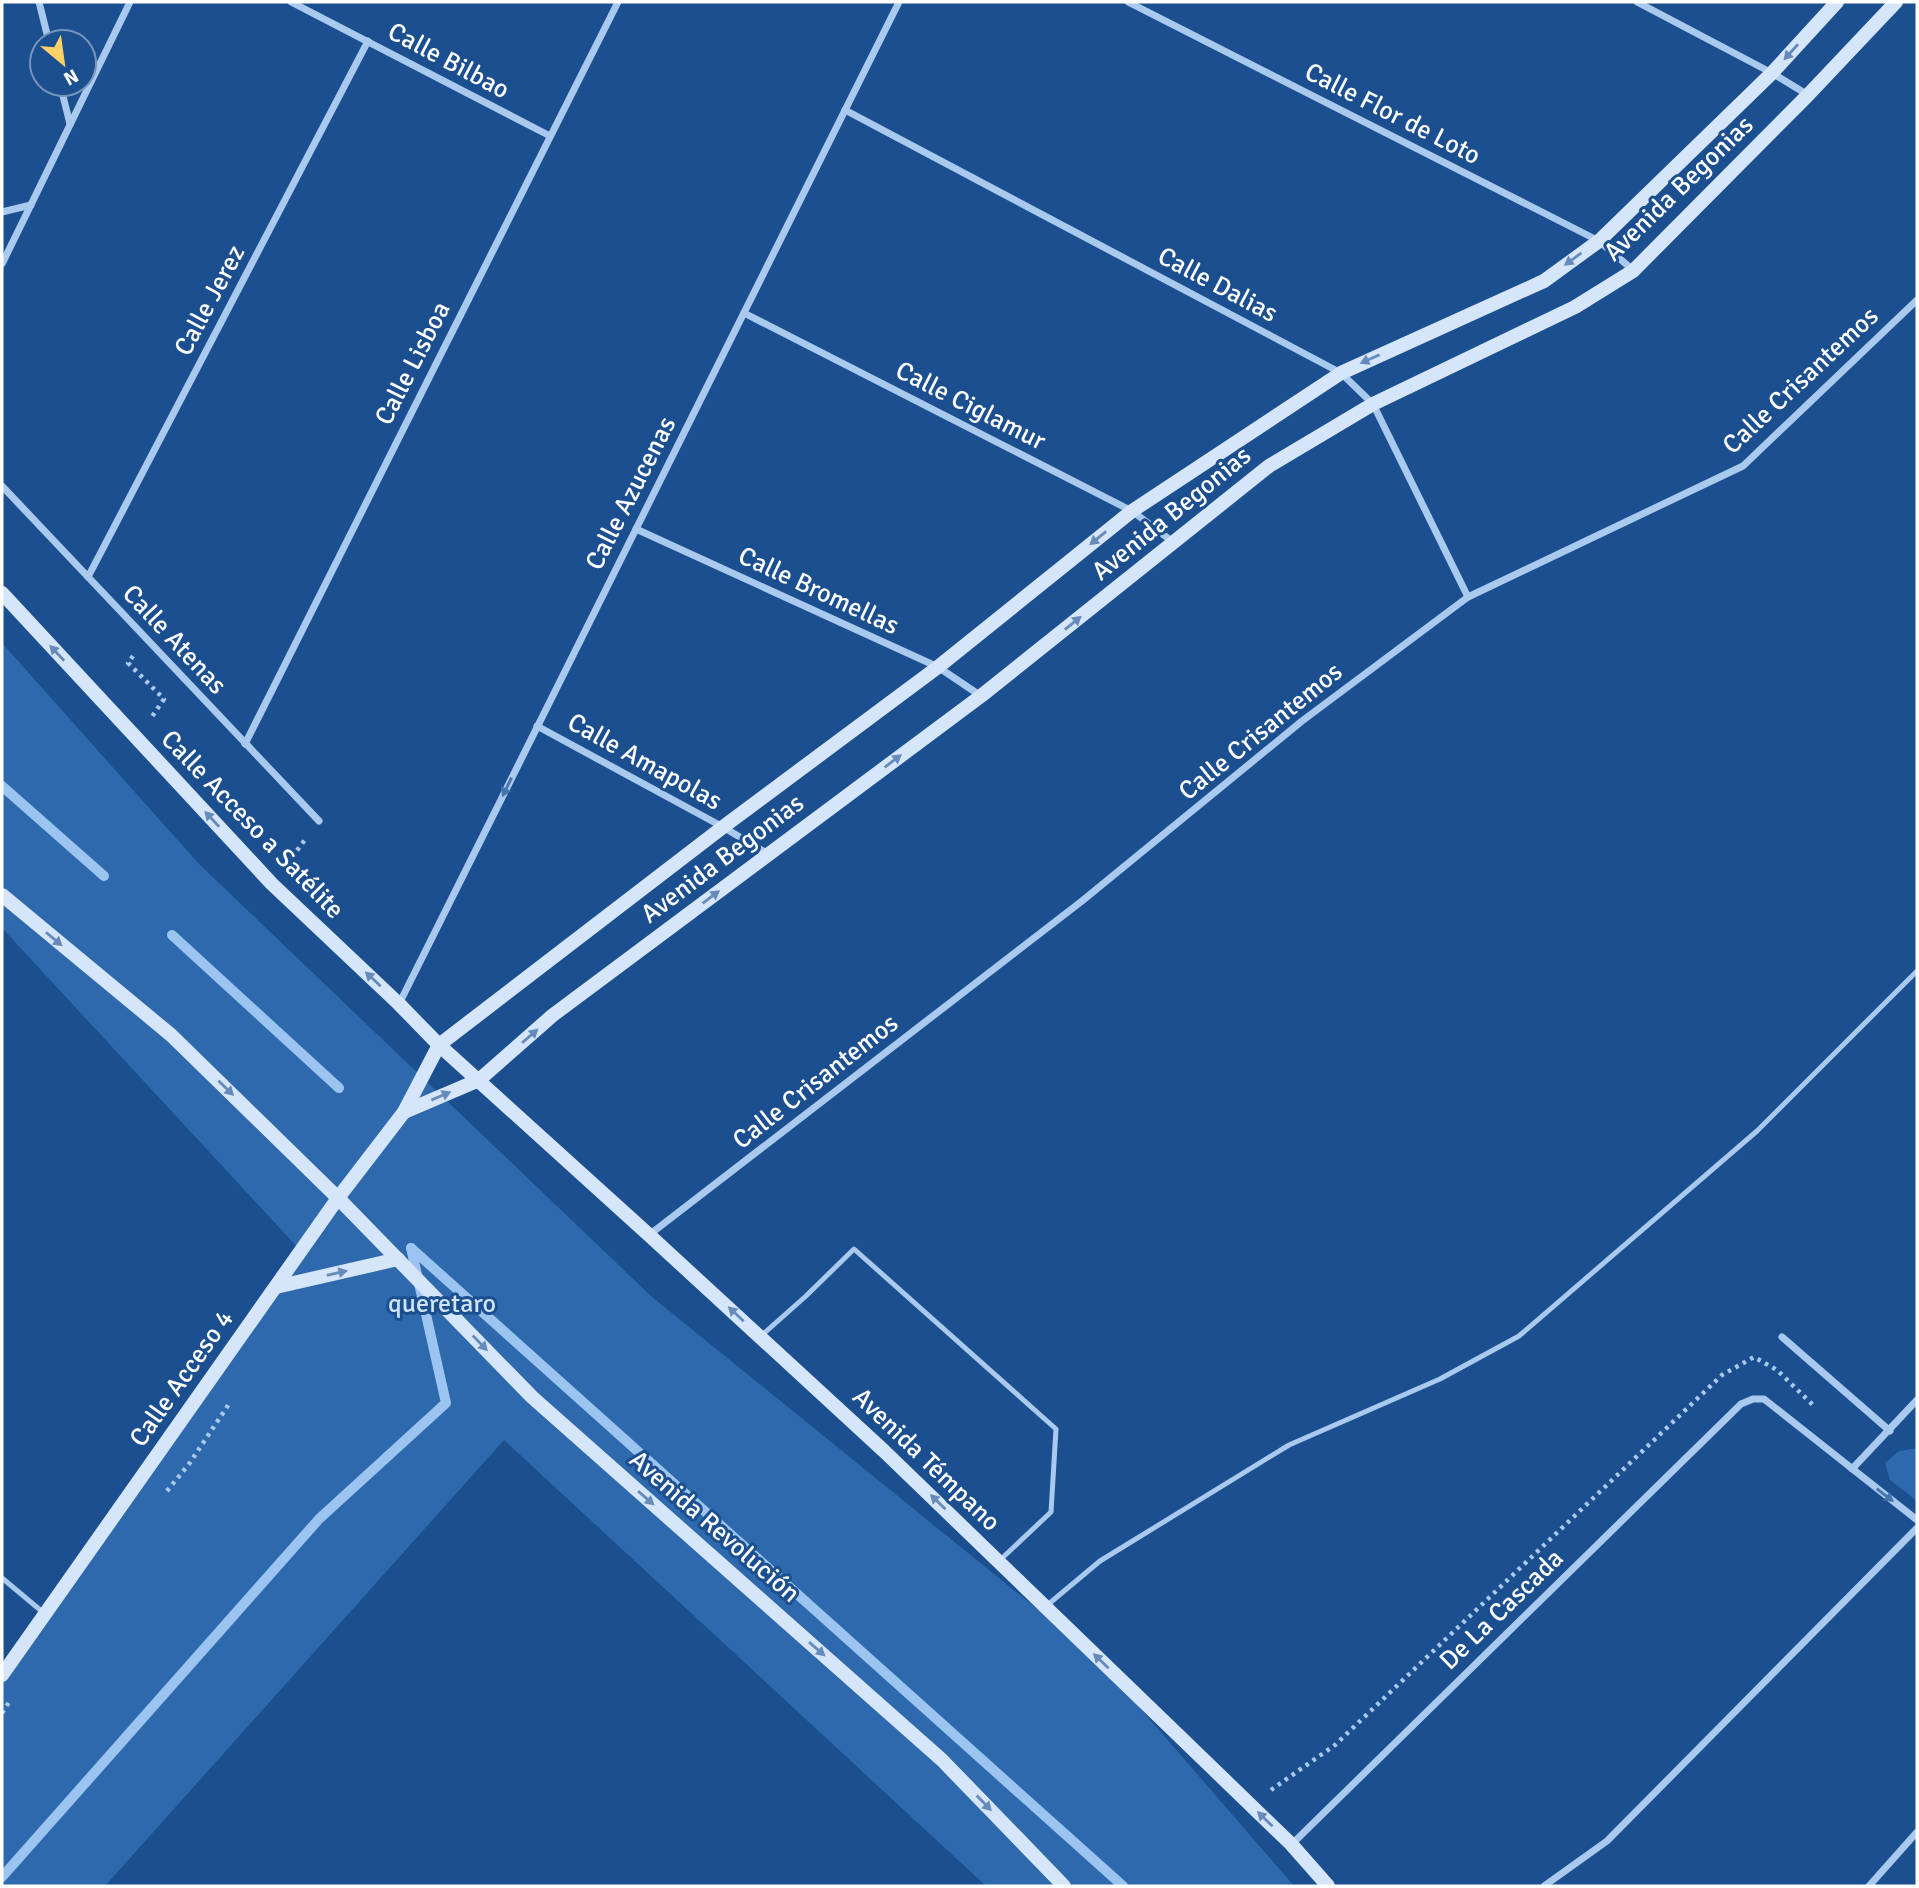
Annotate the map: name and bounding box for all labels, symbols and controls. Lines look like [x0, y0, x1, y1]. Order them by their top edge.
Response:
street label: Calle Bilbao [382, 16, 515, 106]
north arrow [28, 28, 98, 98]
one-way arrow [1783, 43, 1799, 61]
street label: Calle Flor de Loto [1299, 56, 1486, 172]
text: N [59, 63, 82, 91]
street label: Avenida Begonias [1597, 109, 1760, 268]
street label: Calle Jerez [167, 240, 252, 361]
street label: Calle Dalias [1152, 240, 1283, 330]
one-way arrow [1564, 252, 1582, 266]
street label: Calle Lisboa [368, 296, 458, 430]
street label: Calle Crisantemos [1716, 300, 1885, 461]
street label: Calle Ciglamur [890, 354, 1051, 458]
one-way arrow [1359, 354, 1380, 365]
street label: Calle Azucenas [579, 411, 683, 575]
street label: Avenida Begonias [1086, 440, 1258, 588]
one-way arrow [1089, 530, 1107, 545]
street label: Calle Bromellas [733, 540, 904, 642]
street label: Calle Atenas [115, 578, 233, 701]
one-way arrow [1064, 615, 1082, 630]
one-way arrow [49, 644, 65, 662]
street label: Calle Crisantemos [1172, 656, 1349, 808]
street label: Calle Amapolas [562, 706, 727, 817]
street label: Calle Acceso a Satélite [154, 724, 351, 926]
one-way arrow [884, 755, 902, 769]
one-way arrow [501, 777, 512, 797]
street label: Avenida Begonias [635, 787, 810, 930]
one-way arrow [204, 811, 220, 828]
one-way arrow [701, 890, 719, 905]
one-way arrow [46, 931, 63, 946]
one-way arrow [365, 972, 382, 988]
street label: Calle Crisantemos [726, 1007, 905, 1156]
one-way arrow [521, 1028, 539, 1044]
one-way arrow [217, 1080, 234, 1097]
one-way arrow [431, 1090, 452, 1101]
one-way arrow [326, 1267, 348, 1278]
park label: queretaro [388, 1288, 496, 1320]
street label: Calle Acceso 4 [123, 1304, 241, 1453]
one-way arrow [727, 1306, 745, 1322]
one-way arrow [471, 1335, 488, 1352]
street label: Avenida Témpano [846, 1381, 1007, 1538]
street label: Avenida Revolución [622, 1444, 806, 1610]
one-way arrow [1876, 1487, 1894, 1501]
one-way arrow [637, 1490, 654, 1506]
one-way arrow [930, 1495, 947, 1511]
street label: De La Cascada [1433, 1543, 1570, 1677]
one-way arrow [808, 1641, 825, 1656]
one-way arrow [1093, 1653, 1110, 1669]
one-way arrow [975, 1795, 992, 1812]
one-way arrow [1256, 1810, 1273, 1827]

